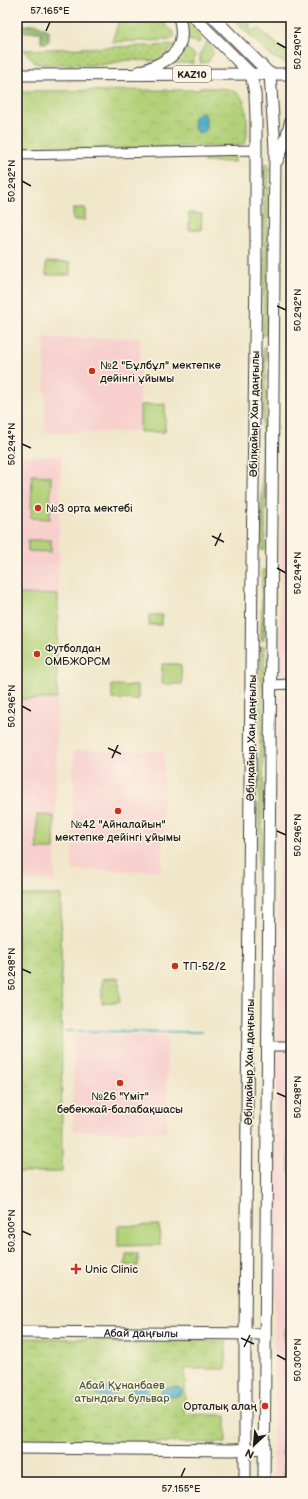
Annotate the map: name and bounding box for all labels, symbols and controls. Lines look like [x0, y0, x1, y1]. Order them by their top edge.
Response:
text: 57.165°E [30, 5, 70, 17]
text: 50.290°N [292, 26, 304, 70]
road number: KAZ10 [173, 66, 211, 82]
text: 50.292°N [6, 160, 18, 202]
text: 50.292°N [292, 289, 304, 331]
street label: Әбілқайыр Хан даңғылы [247, 351, 262, 477]
place label: №2 "Бұлбұл" мектепке дейінгі ұйымы [100, 359, 221, 385]
marker: №2 "Бұлбұл" мектепке дейінгі ұйымы [87, 366, 97, 376]
text: 50.294°N [6, 422, 18, 466]
place label: №3 орта мектебі [46, 502, 133, 515]
marker: №3 орта мектебі [33, 503, 43, 513]
text: 50.294°N [292, 551, 304, 595]
place label: Футболдан ОМБЖОРСМ [45, 642, 110, 668]
marker: Футболдан ОМБЖОРСМ [32, 649, 42, 659]
street label: Әбілқайыр Хан даңғылы [244, 675, 259, 801]
text: 50.296°N [6, 684, 18, 728]
marker: №42 "Айналайын" мектепке дейінгі ұйымы [113, 806, 123, 816]
text: 50.296°N [292, 813, 304, 857]
place label: №42 "Айналайын" мектепке дейінгі ұйымы [55, 818, 181, 844]
text: 50.298°N [6, 947, 18, 991]
place label: ТП-52/2 [183, 960, 226, 973]
marker: ТП-52/2 [170, 961, 180, 971]
street label: Әбілқайыр Хан даңғылы [242, 999, 257, 1125]
text: 50.298°N [292, 1075, 304, 1119]
marker: №26 "Үміт" бөбекжай-балабақшасы [115, 1078, 125, 1088]
place label: №26 "Үміт" бөбекжай-балабақшасы [57, 1090, 183, 1116]
text: 50.300°N [6, 1209, 18, 1253]
marker: Unic Clinic [70, 1263, 82, 1275]
place label: Unic Clinic [85, 1263, 138, 1276]
street label: Абай даңғылы [103, 1327, 178, 1340]
text: 50.300°N [292, 1338, 304, 1382]
park label: Абай Құнанбаев атындағы бульвар [74, 1379, 170, 1405]
place label: Орталық алаң [183, 1400, 258, 1413]
marker: Орталық алаң [260, 1401, 270, 1411]
north arrow [234, 1425, 274, 1465]
text: N [243, 1446, 256, 1461]
text: 57.155°E [162, 1483, 201, 1495]

